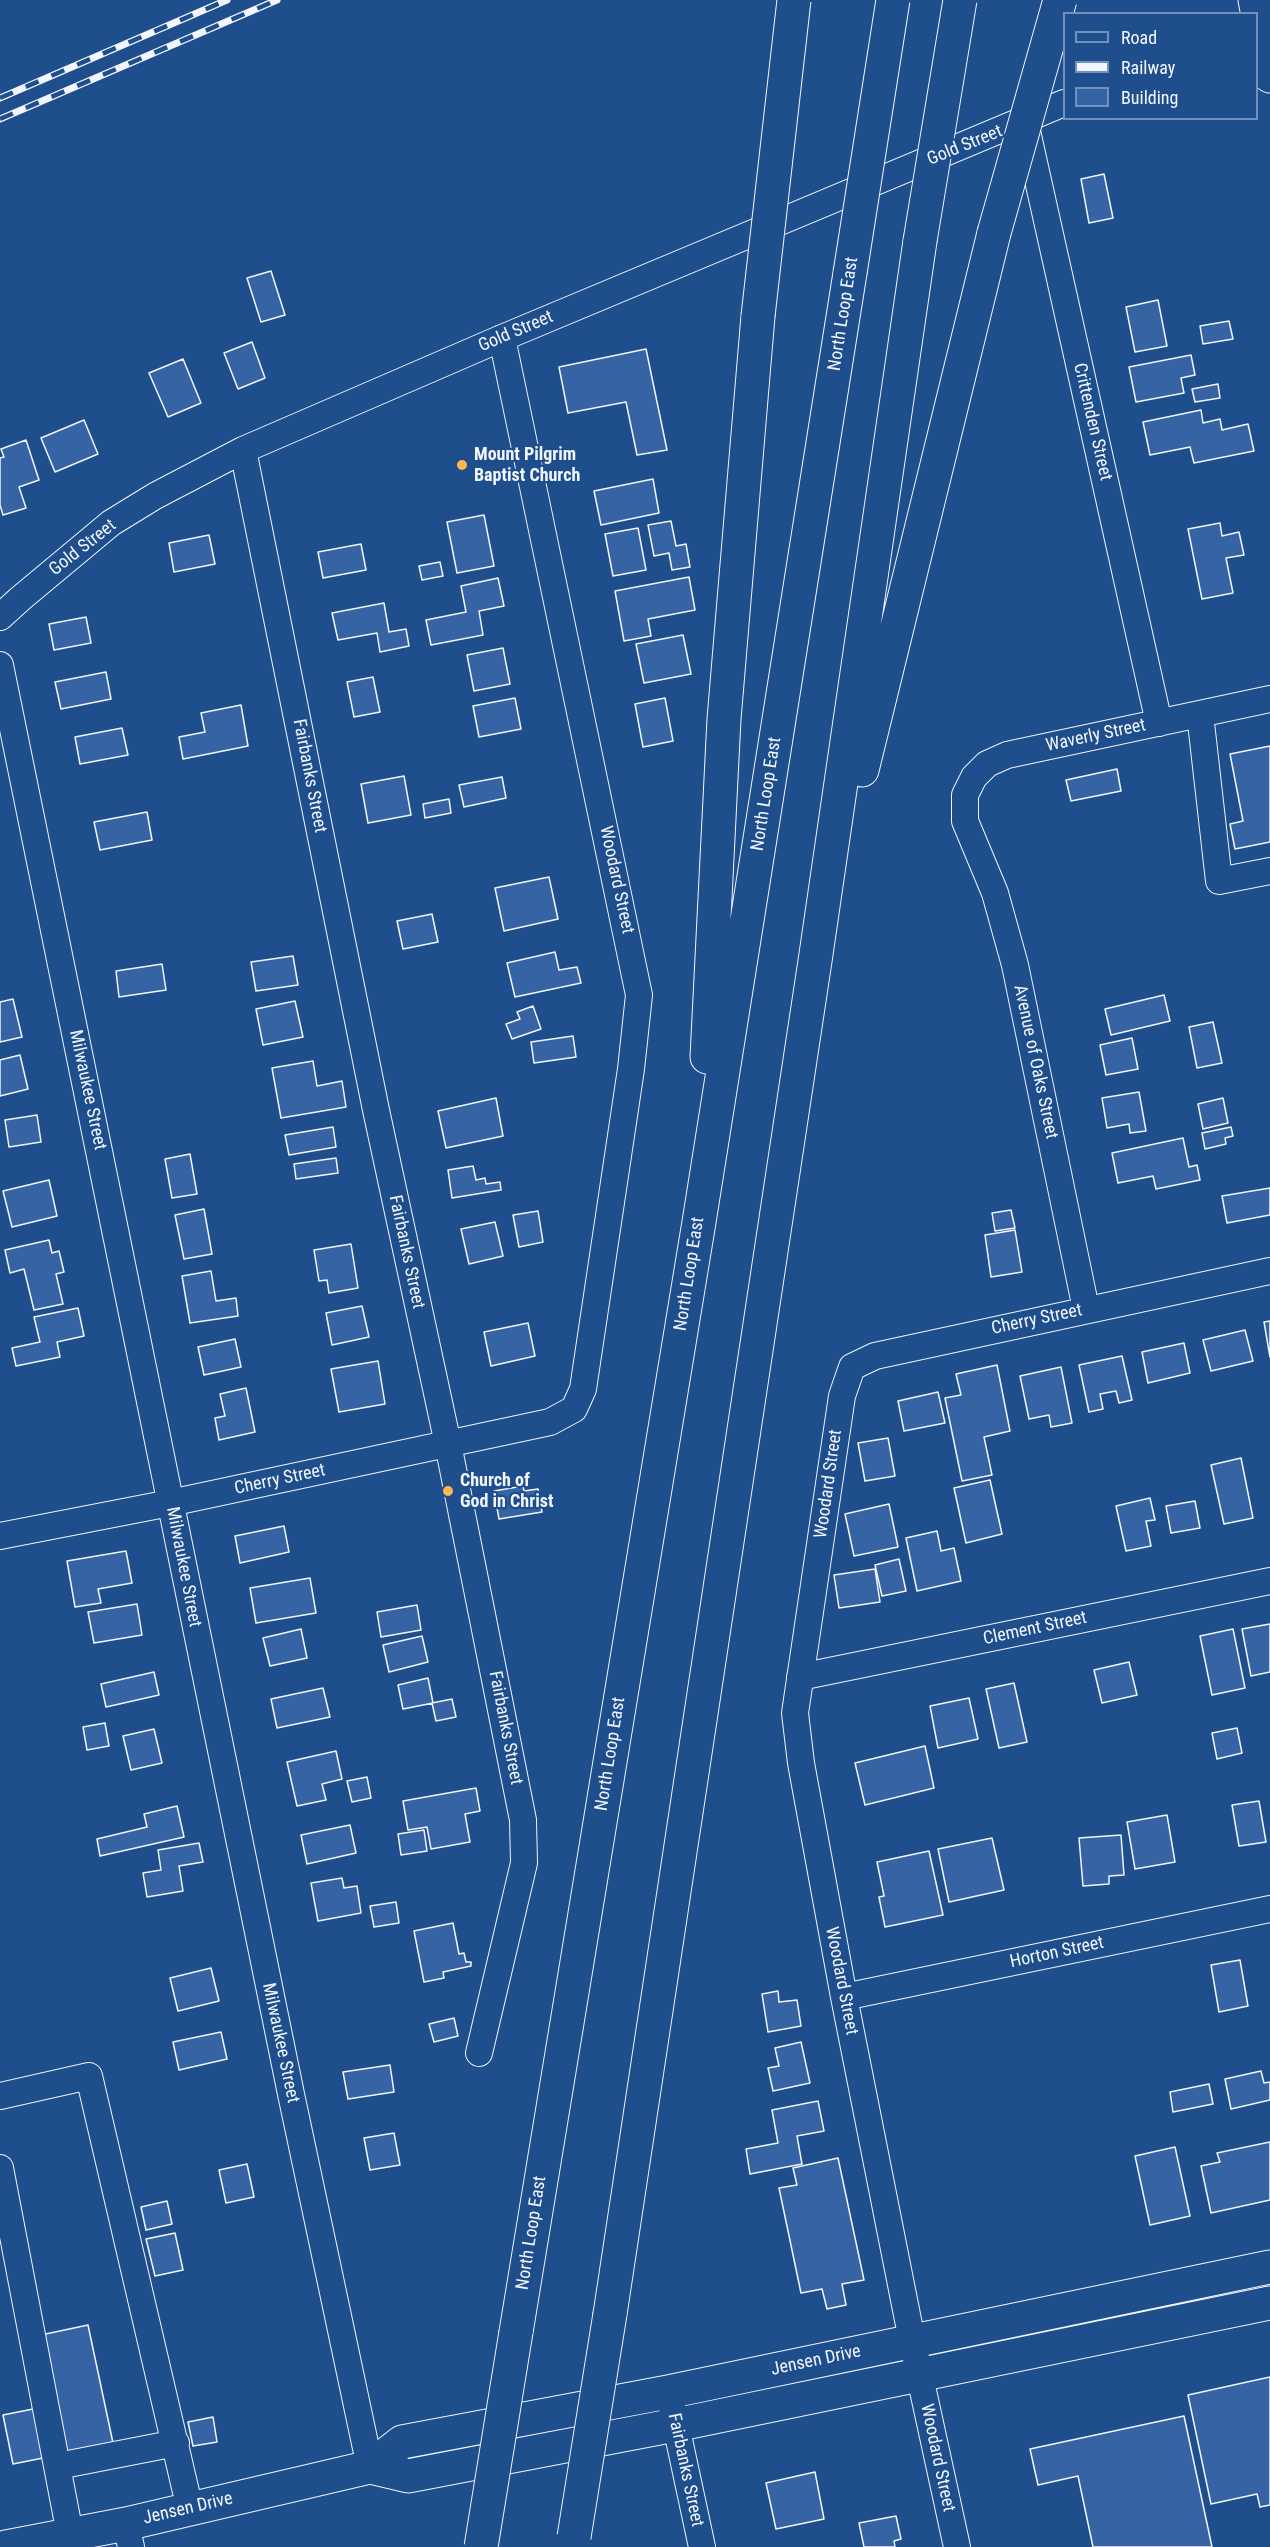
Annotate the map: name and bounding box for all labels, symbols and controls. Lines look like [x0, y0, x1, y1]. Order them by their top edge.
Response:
legend [1063, 12, 1258, 120]
text: Road [1121, 27, 1157, 48]
text: Railway [1121, 57, 1175, 78]
text: Building [1121, 87, 1178, 108]
street label: Gold Street [924, 121, 1006, 171]
street label: North Loop East [824, 256, 864, 372]
street label: Gold Street [475, 307, 557, 357]
street label: Crittenden Street [1068, 361, 1116, 483]
place label: Mount Pilgrim Baptist Church [474, 444, 580, 486]
marker: Mount Pilgrim Baptist Church [455, 458, 469, 472]
street label: Gold Street [45, 515, 121, 581]
street label: Waverly Street [1044, 715, 1148, 757]
street label: Fairbanks Street [287, 717, 331, 835]
street label: North Loop East [747, 736, 787, 852]
street label: Woodard Street [594, 824, 638, 936]
street label: Avenue of Oaks Street [1008, 983, 1062, 1141]
street label: Milwaukee Street [64, 1028, 110, 1152]
street label: Fairbanks Street [383, 1193, 429, 1311]
street label: North Loop East [670, 1216, 710, 1332]
street label: Cherry Street [990, 1300, 1084, 1340]
street label: Woodard Street [811, 1428, 847, 1540]
street label: Cherry Street [233, 1460, 327, 1500]
place label: Church of God in Christ [460, 1470, 553, 1512]
marker: Church of God in Christ [441, 1484, 455, 1498]
street label: Milwaukee Street [161, 1505, 205, 1629]
street label: Clement Street [981, 1608, 1089, 1650]
street label: Fairbanks Street [483, 1669, 527, 1787]
street label: North Loop East [591, 1696, 631, 1812]
street label: Woodard Street [820, 1925, 862, 2037]
street label: Horton Street [1008, 1933, 1106, 1973]
street label: Milwaukee Street [257, 1981, 303, 2105]
street label: North Loop East [512, 2175, 552, 2291]
street label: Jensen Drive [769, 2341, 863, 2381]
street label: Woodard Street [915, 2402, 959, 2514]
street label: Fairbanks Street [662, 2411, 708, 2529]
street label: Jensen Drive [141, 2488, 235, 2530]

